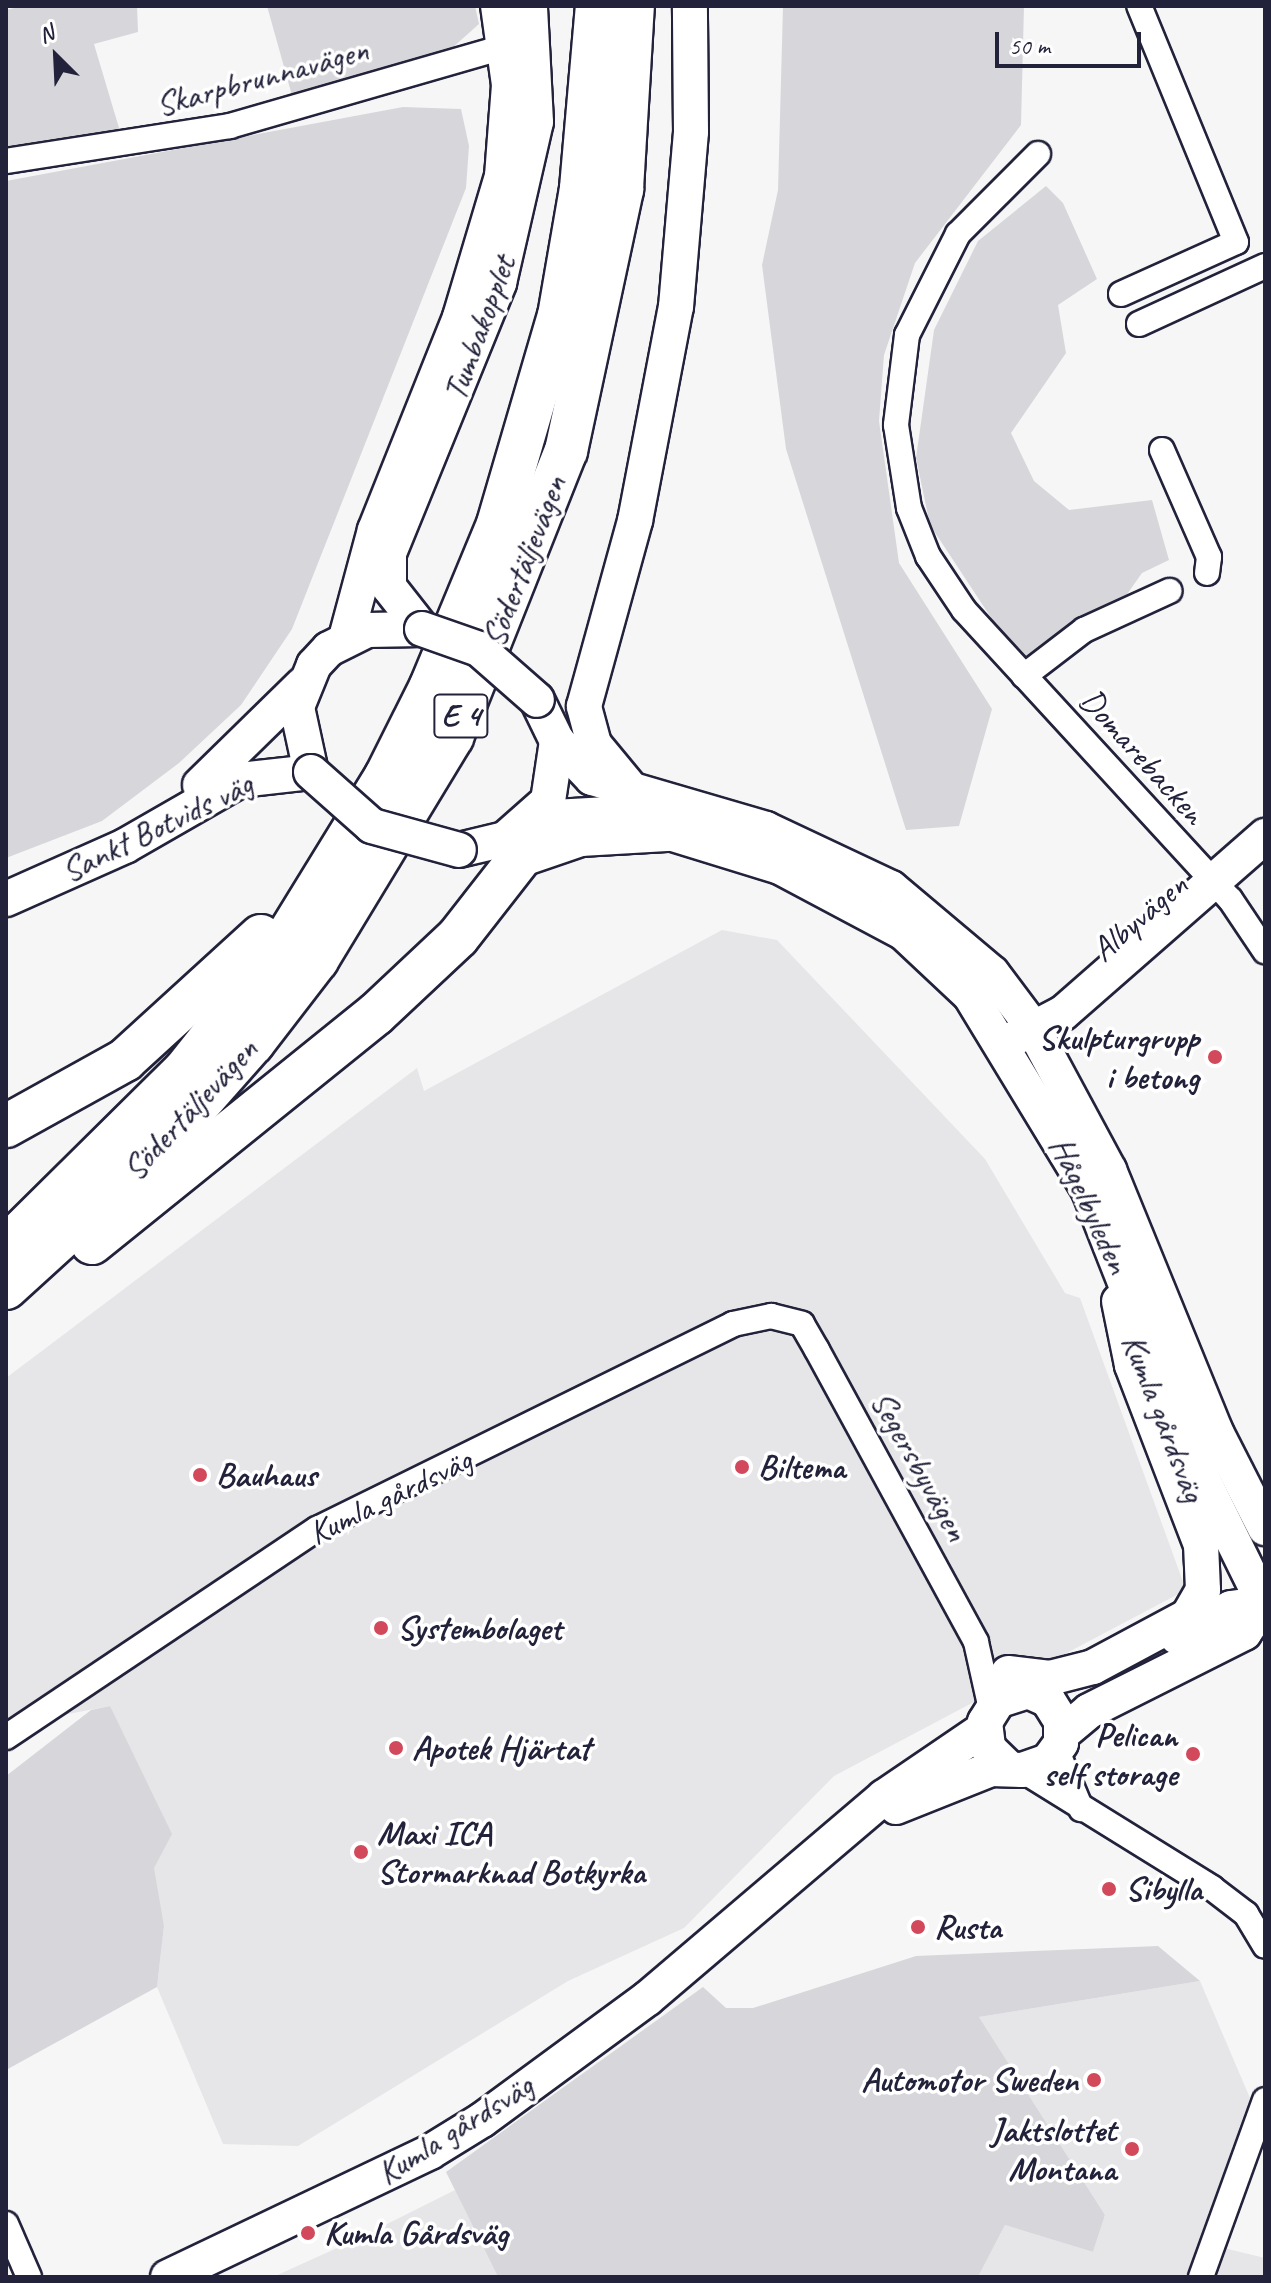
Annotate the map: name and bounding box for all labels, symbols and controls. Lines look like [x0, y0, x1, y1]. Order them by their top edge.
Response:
north arrow [16, 16, 96, 96]
scale bar [999, 16, 1145, 66]
text: N [34, 19, 58, 50]
street label: Skarpbrunnavägen [151, 29, 373, 125]
text: 50 m [1009, 31, 1050, 61]
street label: Tumbakopplet [434, 250, 524, 406]
street label: Södertäljevägen [473, 470, 575, 652]
street label: Domarebacken [1071, 680, 1215, 832]
road number: E 4 [433, 688, 489, 744]
street label: Sankt Botvids väg [55, 763, 259, 891]
street label: Albyvägen [1083, 864, 1195, 970]
place label: Skulpturgrupp i betong [1038, 1017, 1199, 1096]
street label: Södertäljevägen [114, 1029, 266, 1189]
marker: Skulpturgrupp i betong [1206, 1048, 1224, 1066]
street label: Hågelbyleden [1041, 1130, 1139, 1280]
street label: Kumla gårdsväg [1113, 1328, 1215, 1508]
street label: Segersbyvägen [862, 1384, 978, 1548]
street label: Kumla gårdsväg [302, 1439, 478, 1553]
place label: Biltema [758, 1447, 845, 1487]
place label: Bauhaus [216, 1455, 316, 1495]
marker: Biltema [733, 1458, 751, 1476]
marker: Bauhaus [191, 1466, 209, 1484]
place label: Systembolaget [397, 1608, 561, 1648]
marker: Systembolaget [372, 1619, 390, 1637]
place label: Pelican self storage [1044, 1714, 1177, 1794]
place label: Apotek Hjärtat [412, 1728, 590, 1768]
marker: Apotek Hjärtat [387, 1739, 405, 1757]
marker: Pelican self storage [1184, 1745, 1202, 1763]
place label: Maxi ICA Stormarknad Botkyrka [377, 1812, 645, 1892]
marker: Maxi ICA Stormarknad Botkyrka [352, 1843, 370, 1861]
place label: Sibylla [1125, 1869, 1202, 1909]
marker: Sibylla [1100, 1880, 1118, 1898]
place label: Rusta [934, 1907, 1001, 1947]
marker: Rusta [909, 1918, 927, 1936]
place label: Automotor Sweden [862, 2060, 1078, 2100]
street label: Kumla gårdsväg [369, 2065, 541, 2193]
marker: Automotor Sweden [1085, 2071, 1103, 2089]
place label: Jaktslottet Montana [991, 2109, 1116, 2188]
marker: Jaktslottet Montana [1123, 2140, 1141, 2158]
place label: Kumla Gårdsväg [324, 2213, 507, 2253]
marker: Kumla Gårdsväg [299, 2224, 317, 2242]

